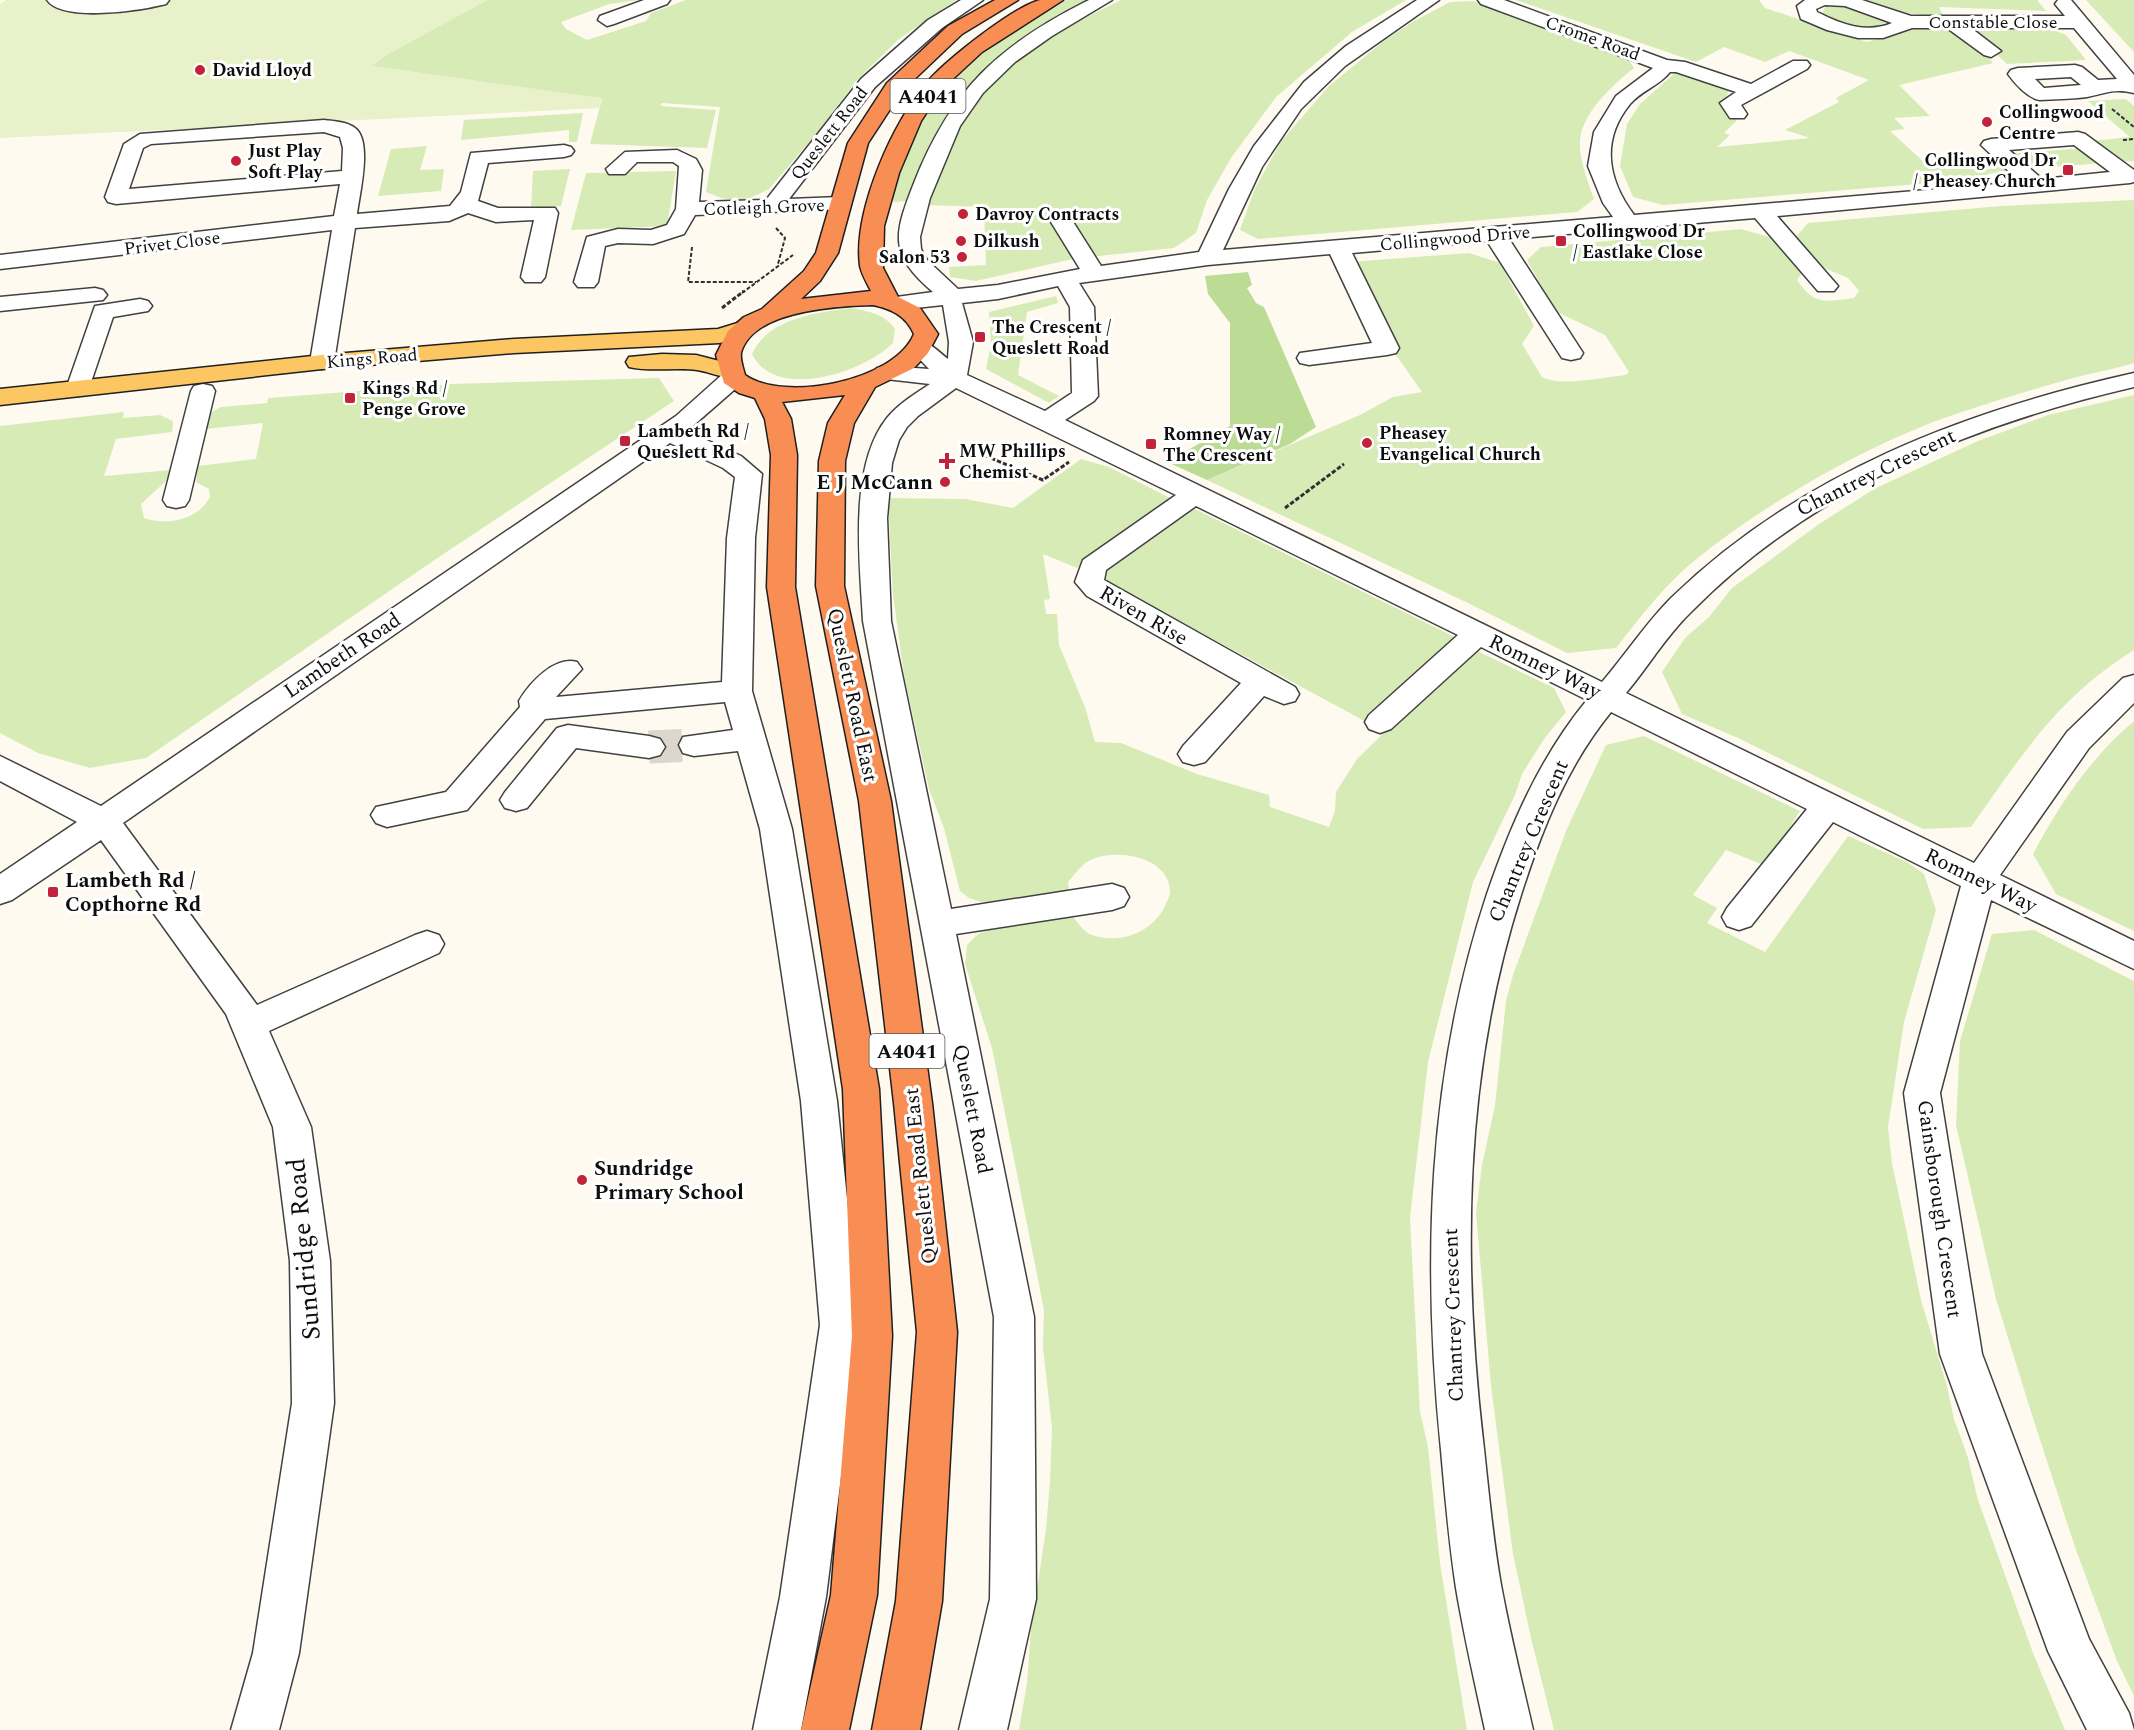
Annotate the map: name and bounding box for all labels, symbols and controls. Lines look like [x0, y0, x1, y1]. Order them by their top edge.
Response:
street label: Crome Road [1542, 9, 1644, 68]
street label: Constable Close [1928, 9, 2058, 36]
place label: David Lloyd [212, 57, 313, 84]
marker: David Lloyd [193, 63, 207, 77]
road number: A4041 [890, 79, 966, 113]
street label: Queslett Road [784, 80, 875, 186]
place label: Collingwood Centre [1999, 99, 2104, 147]
marker: Collingwood Centre [1980, 115, 1994, 129]
place label: Just Play Soft Play [248, 138, 324, 186]
place label: Collingwood Dr / Pheasey Church [1913, 147, 2056, 195]
marker: Just Play Soft Play [229, 154, 243, 168]
marker: Collingwood Dr / Pheasey Church [2061, 163, 2075, 177]
street label: Cotleigh Grove [703, 192, 825, 223]
place label: Davroy Contracts [975, 201, 1119, 228]
marker: Davroy Contracts [956, 207, 970, 221]
street label: Collingwood Drive [1379, 218, 1531, 259]
place label: Collingwood Dr / Eastlake Close [1573, 218, 1705, 266]
street label: Privet Close [122, 224, 222, 263]
place label: Dilkush [973, 228, 1040, 255]
marker: Dilkush [954, 234, 968, 248]
marker: Collingwood Dr / Eastlake Close [1554, 234, 1568, 248]
place label: Salon 53 [879, 244, 950, 271]
marker: Salon 53 [955, 250, 969, 264]
place label: The Crescent / Queslett Road [992, 314, 1112, 362]
marker: The Crescent / Queslett Road [973, 330, 987, 344]
street label: Kings Road [325, 341, 419, 376]
place label: Kings Rd / Penge Grove [362, 375, 466, 423]
marker: Kings Rd / Penge Grove [343, 391, 357, 405]
place label: Lambeth Rd / Queslett Rd [637, 418, 749, 466]
place label: Pheasey Evangelical Church [1379, 420, 1541, 468]
street label: Chantrey Crescent [1791, 420, 1962, 525]
place label: Romney Way / The Crescent [1163, 421, 1281, 469]
marker: Lambeth Rd / Queslett Rd [618, 434, 632, 448]
marker: Pheasey Evangelical Church [1360, 436, 1374, 450]
marker: Romney Way / The Crescent [1144, 437, 1158, 451]
place label: MW Phillips Chemist [959, 438, 1066, 486]
marker: MW Phillips Chemist [940, 454, 954, 468]
place label: E J McCann [816, 467, 933, 499]
marker: E J McCann [938, 475, 952, 489]
street label: Riven Rise [1093, 578, 1194, 654]
street label: Lambeth Road [277, 605, 408, 707]
street label: Queslett Road East [818, 605, 886, 785]
street label: Romney Way [1483, 626, 1607, 708]
street label: Chantrey Crescent [1480, 755, 1578, 928]
street label: Romney Way [1919, 840, 2043, 922]
place label: Lambeth Rd / Copthorne Rd [65, 865, 201, 921]
marker: Lambeth Rd / Copthorne Rd [46, 885, 60, 899]
road number: A4041 [870, 1034, 944, 1068]
street label: Queslett Road [944, 1041, 1000, 1177]
street label: Queslett Road East [896, 1086, 946, 1266]
street label: Gainsborough Crescent [1908, 1098, 1970, 1320]
place label: Sundridge Primary School [594, 1153, 744, 1209]
street label: Sundridge Road [276, 1156, 332, 1342]
marker: Sundridge Primary School [575, 1173, 589, 1187]
street label: Chantrey Crescent [1435, 1227, 1473, 1402]

